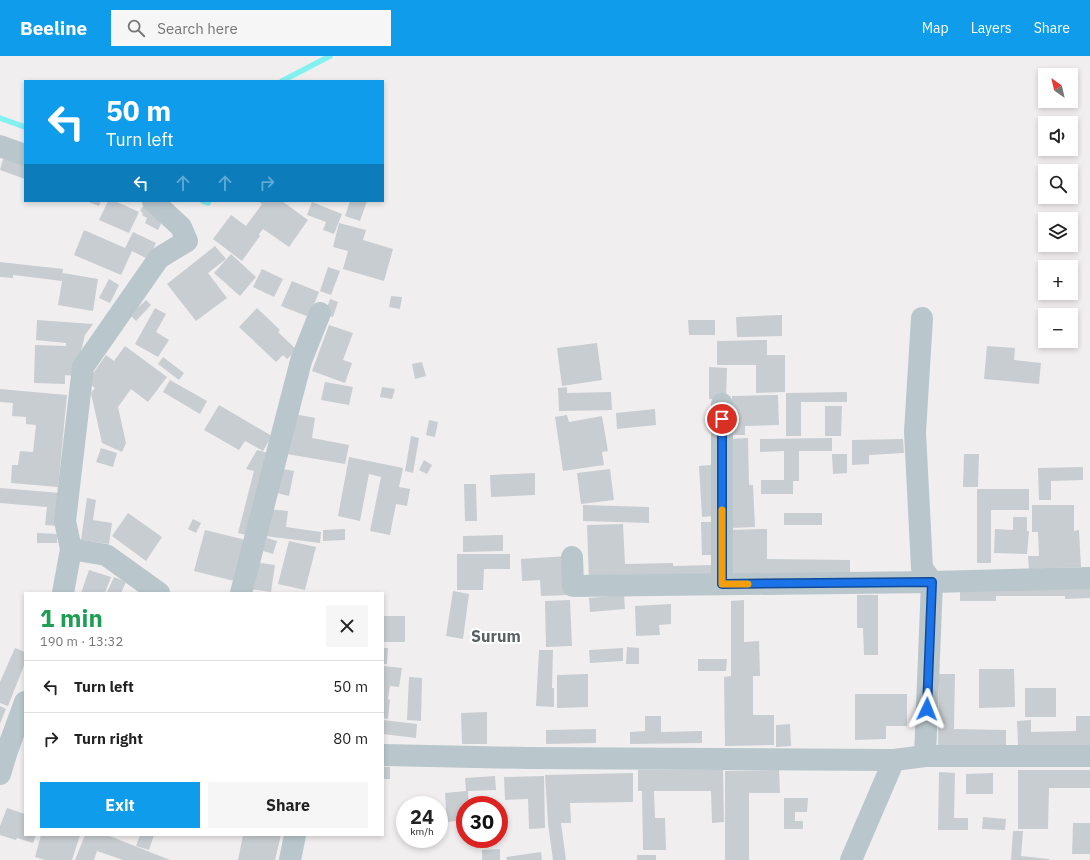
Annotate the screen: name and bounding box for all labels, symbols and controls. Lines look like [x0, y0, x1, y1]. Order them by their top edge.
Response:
search box [111, 10, 391, 46]
text: Beeline [20, 16, 87, 40]
icon: search [125, 17, 147, 39]
text: Search here [157, 19, 238, 38]
text: Map [922, 19, 949, 37]
text: Layers [971, 19, 1012, 37]
text: Share [1034, 19, 1070, 37]
north arrow [1038, 68, 1078, 108]
map controls [1038, 68, 1078, 348]
text: 50 m [106, 92, 171, 129]
icon: left [40, 96, 92, 148]
button: sound [1038, 116, 1078, 156]
text: Turn left [106, 128, 174, 151]
button: search [1038, 164, 1078, 204]
icon: left [130, 172, 152, 194]
icon: ahead [172, 172, 194, 194]
icon: ahead [214, 172, 236, 194]
icon: right [256, 172, 278, 194]
button: layers [1038, 212, 1078, 252]
button: + [1038, 260, 1078, 300]
button: − [1038, 308, 1078, 348]
pin [705, 402, 739, 436]
icon: arrive [711, 408, 733, 430]
text: 1 min [40, 602, 103, 634]
button: close [326, 605, 368, 647]
district label: Surum [471, 626, 521, 646]
text: 190 m · 13:32 [40, 633, 123, 650]
icon: left [40, 676, 62, 698]
text: Turn left [74, 677, 134, 696]
text: 50 m [333, 677, 368, 696]
position arrow [906, 688, 948, 730]
icon: right [40, 728, 62, 750]
text: Turn right [74, 729, 143, 748]
text: 80 m [333, 729, 368, 748]
button: Exit [40, 782, 200, 828]
button: Share [208, 782, 368, 828]
speed limit sign: 30 [456, 796, 508, 848]
text: 24 [410, 803, 434, 830]
text: km/h [410, 825, 434, 838]

